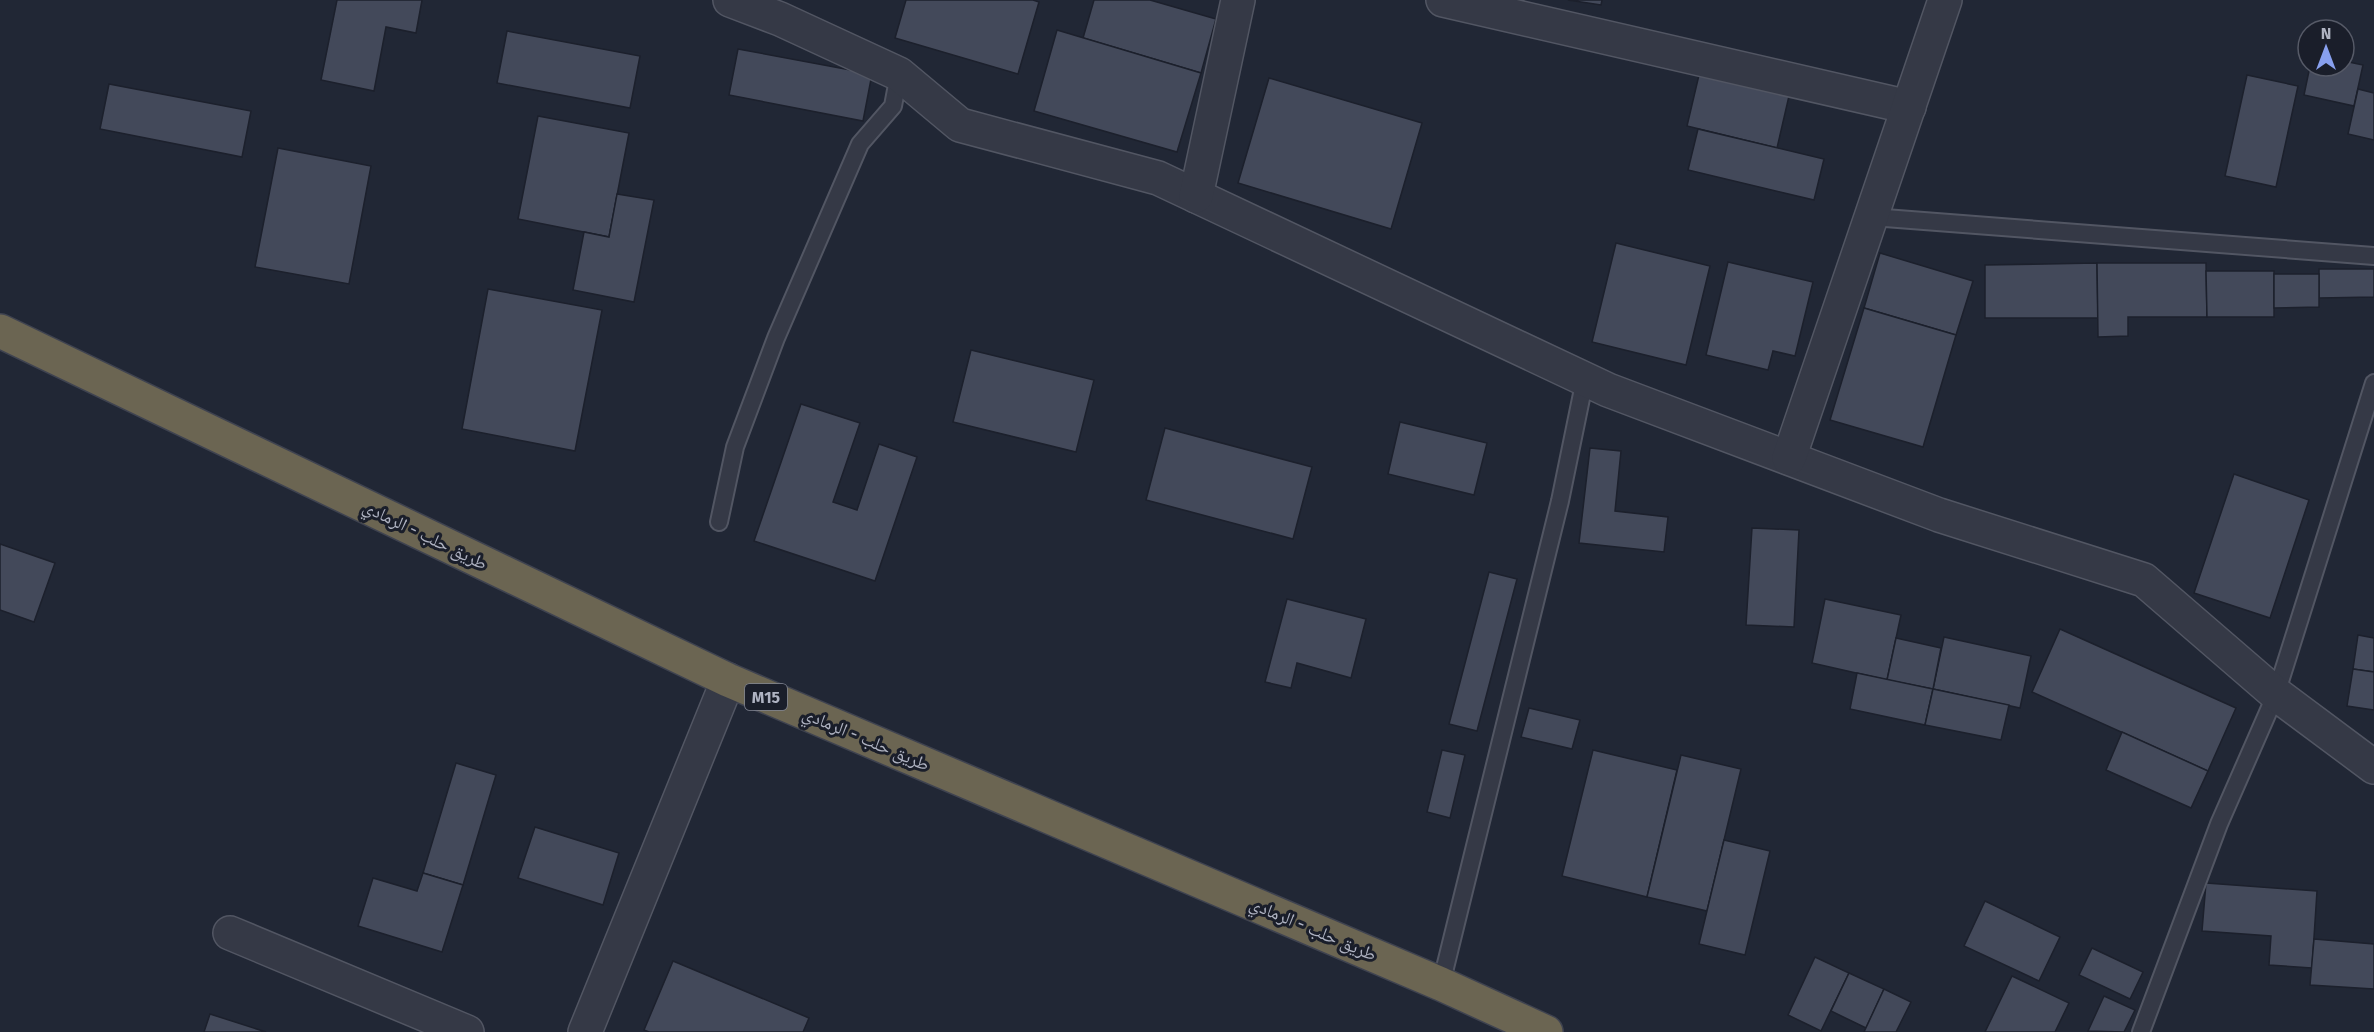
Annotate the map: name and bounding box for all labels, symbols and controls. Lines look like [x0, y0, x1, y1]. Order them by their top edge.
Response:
north arrow [2296, 18, 2356, 78]
text: N [2321, 24, 2331, 43]
street label: طريق حلب - الرمادي [358, 495, 491, 578]
road number: M15 [745, 684, 787, 710]
street label: طريق حلب - الرمادي [798, 702, 933, 779]
street label: طريق حلب - الرمادي [1245, 892, 1380, 969]

